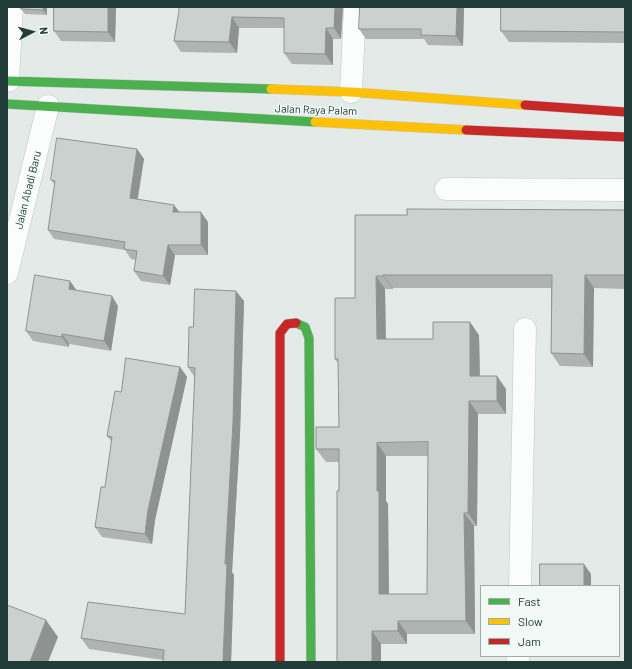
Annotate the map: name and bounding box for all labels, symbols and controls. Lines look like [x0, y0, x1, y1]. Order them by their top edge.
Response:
north arrow [12, 12, 52, 52]
text: N [38, 26, 51, 35]
street label: Jalan Raya Palam [274, 102, 358, 118]
street label: Jalan Abadi Baru [12, 150, 44, 230]
legend [480, 585, 620, 657]
text: Fast [518, 594, 541, 608]
text: Slow [518, 614, 543, 628]
text: Jam [518, 634, 541, 648]

